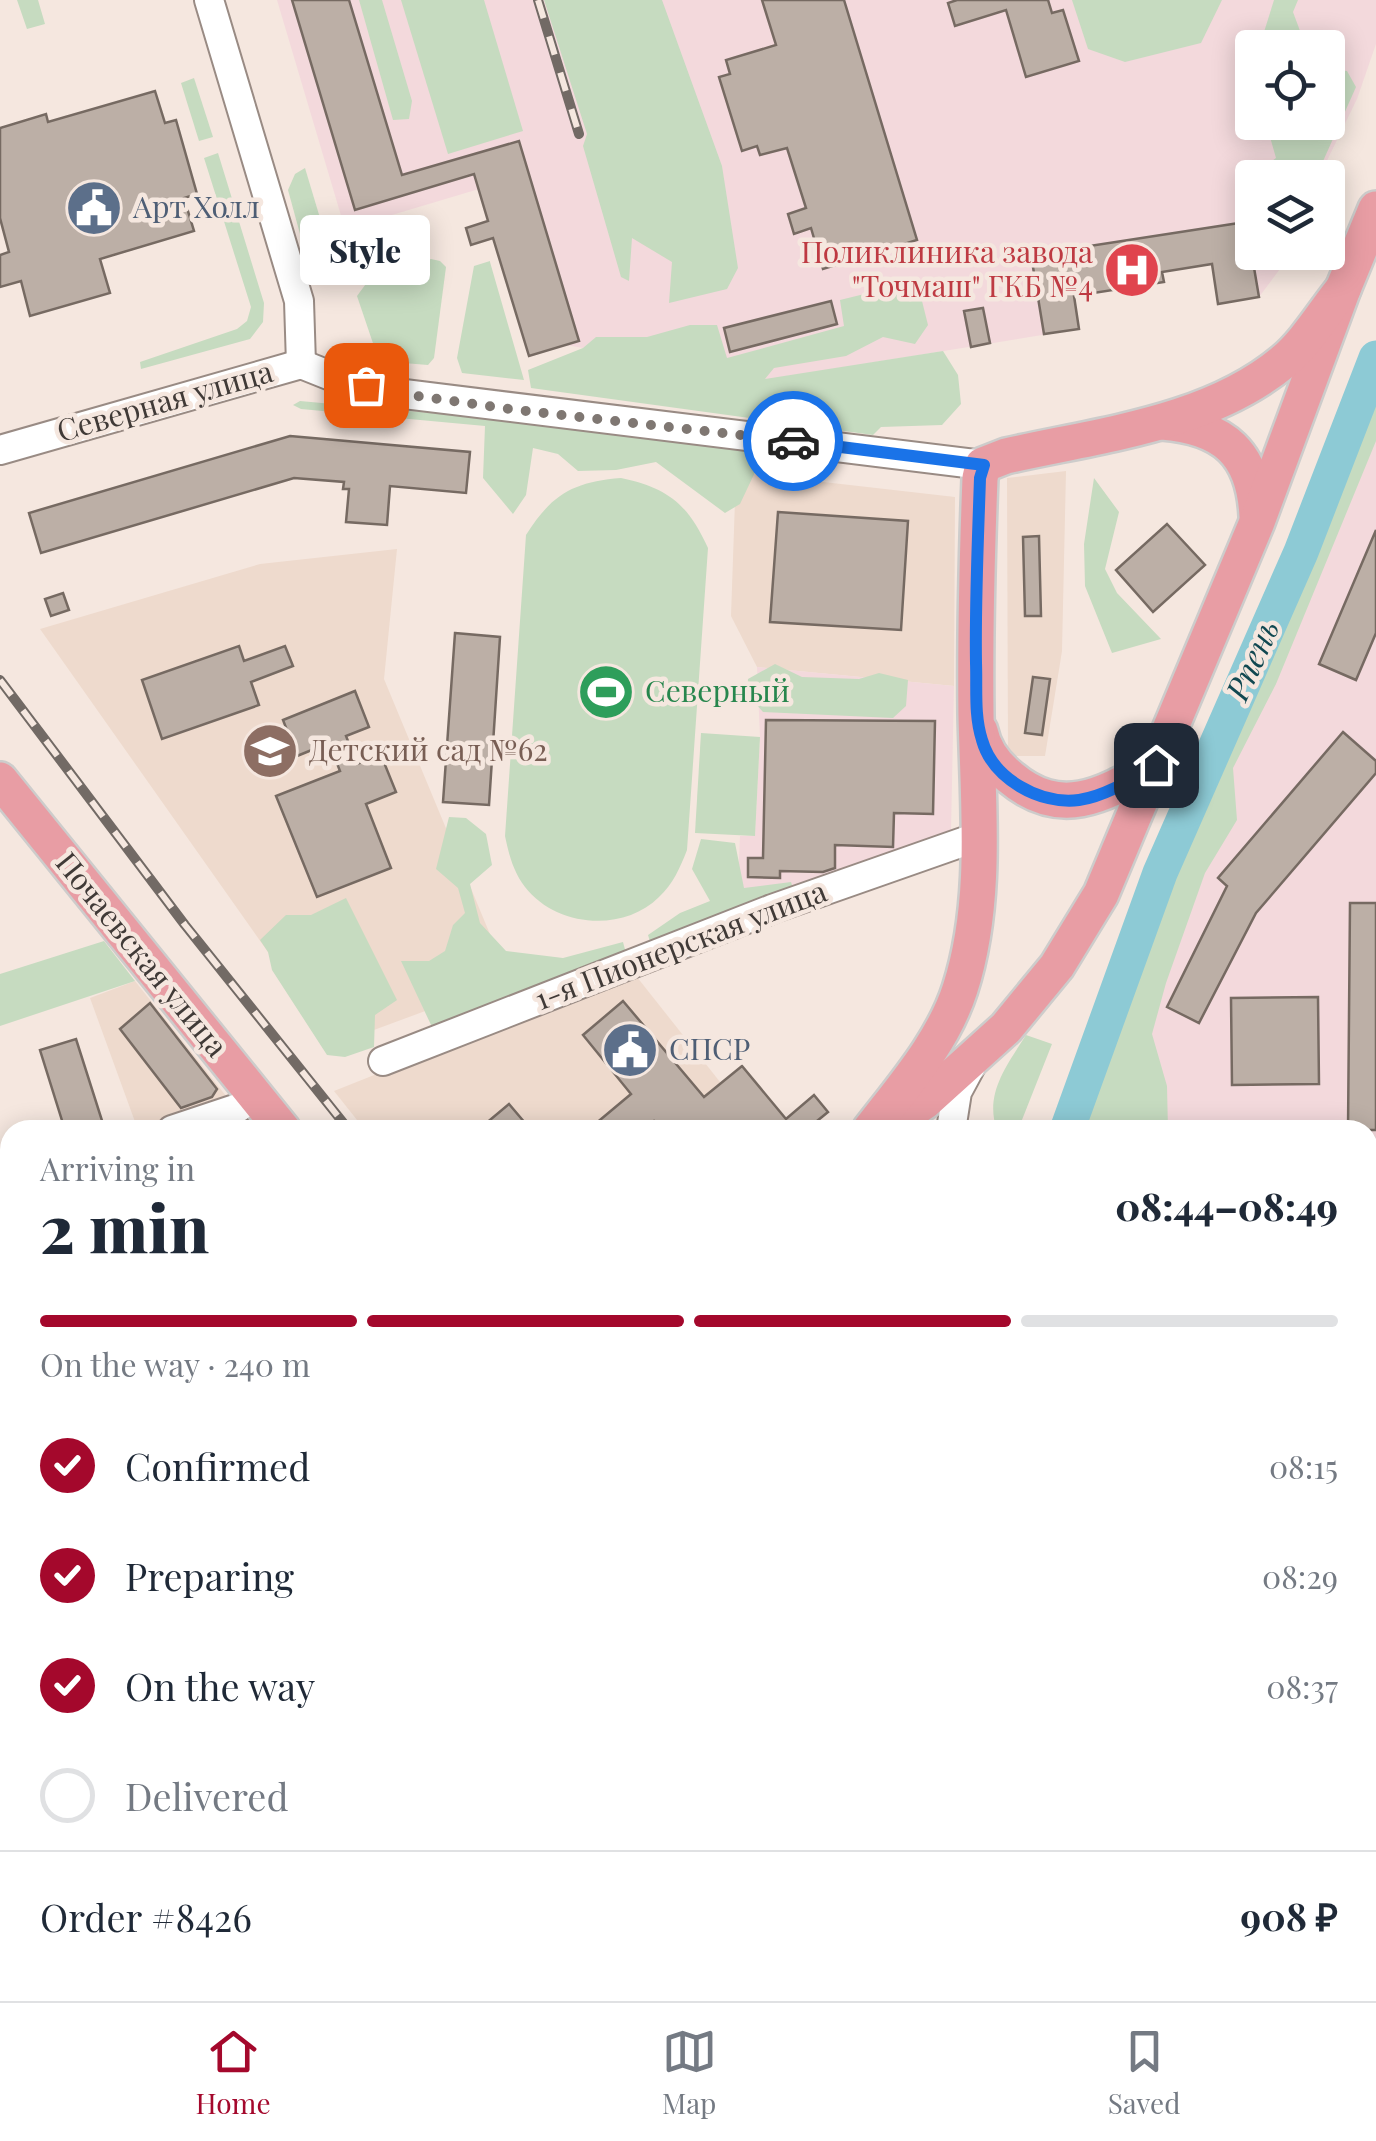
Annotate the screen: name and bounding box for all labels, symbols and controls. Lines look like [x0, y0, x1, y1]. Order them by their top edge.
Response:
map controls [1235, 30, 1345, 270]
button: locate [1235, 30, 1345, 140]
button: layers [1235, 160, 1345, 270]
public building icon: Арт Холл [64, 178, 124, 238]
place label: Арт Холл [132, 186, 260, 226]
callout: Style [301, 215, 431, 285]
text: Style [329, 228, 401, 271]
place label: Поликлиника завода "Точмаш" ГКБ №4 [801, 231, 1093, 305]
hospital icon: Поликлиника завода "Точмаш" ГКБ №4 [1102, 240, 1162, 300]
pin [324, 343, 409, 428]
street label: Северная улица [52, 350, 277, 450]
icon: bag [339, 358, 394, 413]
courier [743, 391, 843, 491]
icon: car [766, 414, 821, 469]
water label: Рпень [1213, 612, 1288, 708]
sports icon: Северный [576, 662, 636, 722]
place label: Северный [645, 670, 790, 710]
school or university icon: Детский сад №62 [240, 721, 300, 781]
pin [1114, 723, 1199, 808]
place label: Детский сад №62 [309, 729, 548, 769]
icon: home [1129, 738, 1184, 793]
street label: Почаевская улица [48, 843, 237, 1064]
street label: 1-я Пионерская улица [529, 870, 832, 1018]
public building icon: СПСР [600, 1020, 660, 1080]
place label: СПСР [669, 1028, 750, 1068]
text: Arriving in [40, 1146, 195, 1189]
text: 08:44–08:49 [1115, 1180, 1338, 1231]
text: 2 min [40, 1183, 209, 1269]
text: On the way · 240 m [40, 1342, 310, 1385]
icon: check [40, 1438, 95, 1493]
text: Confirmed [125, 1440, 310, 1491]
text: 08:15 [1269, 1444, 1338, 1487]
icon: check [40, 1548, 95, 1603]
text: Preparing [125, 1550, 294, 1601]
text: 08:29 [1262, 1554, 1338, 1597]
icon: check [40, 1658, 95, 1713]
text: On the way [125, 1660, 315, 1711]
text: 08:37 [1266, 1664, 1338, 1707]
text: Delivered [125, 1770, 289, 1821]
text: 908 ₽ [1240, 1890, 1338, 1941]
text: Order #8426 [40, 1891, 252, 1942]
tab: Home [196, 2024, 271, 2121]
tab: Map [662, 2024, 717, 2121]
tab: Saved [1108, 2024, 1180, 2121]

